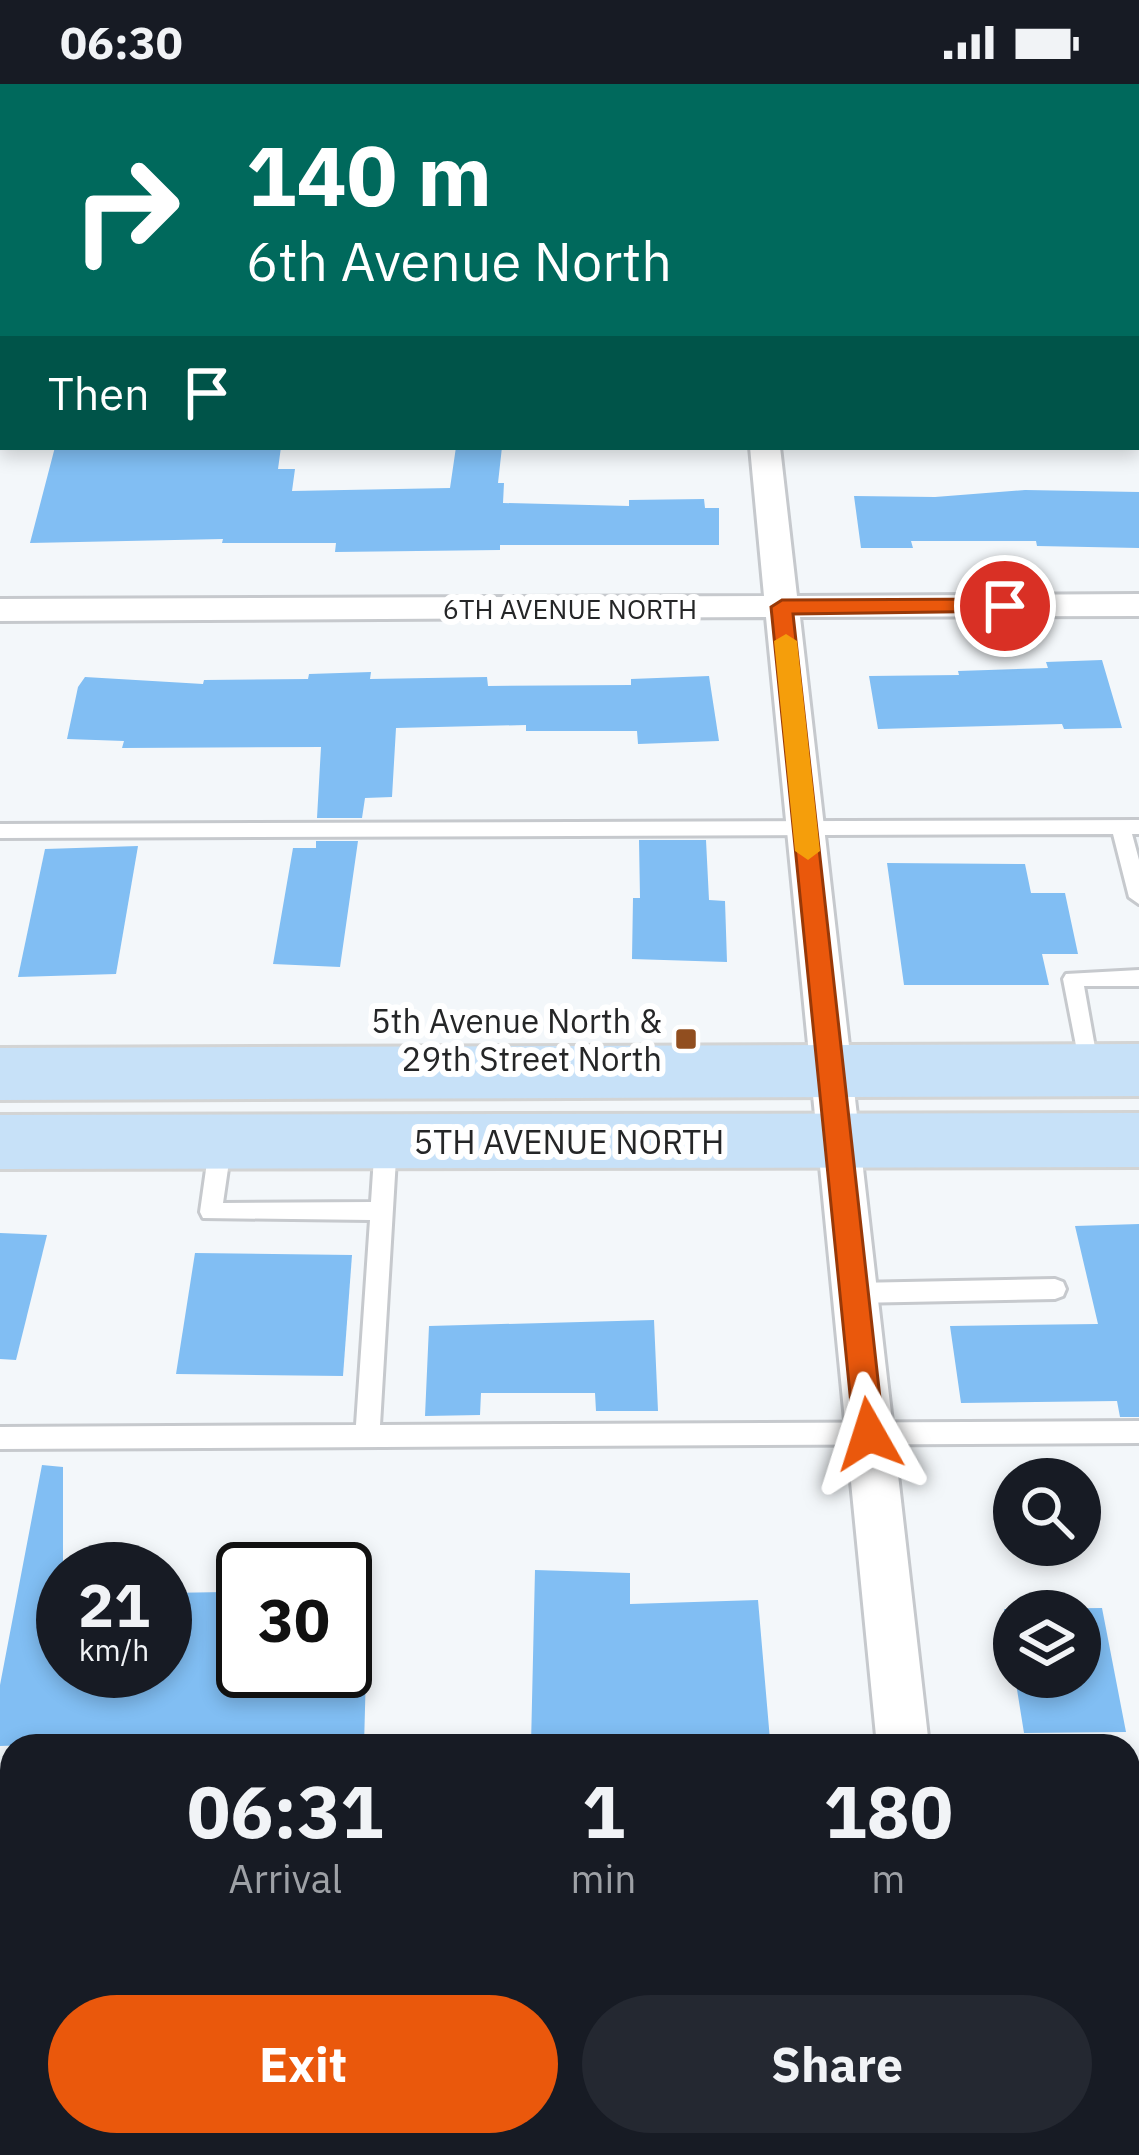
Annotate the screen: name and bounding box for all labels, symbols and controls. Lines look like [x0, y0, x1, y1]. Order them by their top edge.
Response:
text: 06:30 [60, 13, 183, 71]
text: 140 m [246, 120, 492, 229]
icon: right [48, 132, 204, 288]
text: 6th Avenue North [246, 226, 672, 296]
icon: arrive [174, 360, 240, 426]
text: Then [48, 364, 150, 422]
pin [954, 555, 1056, 657]
icon: arrive [972, 573, 1038, 639]
street label: 6TH AVENUE NORTH [443, 591, 697, 626]
place label: 5th Avenue North & 29th Street North [371, 999, 662, 1080]
marker: 5th Avenue North & 29th Street North [673, 1026, 699, 1052]
street label: 5TH AVENUE NORTH [414, 1120, 724, 1163]
position arrow [806, 1371, 932, 1497]
map controls [993, 1458, 1101, 1698]
button: search [993, 1458, 1101, 1566]
speed limit sign: 30 [216, 1542, 372, 1698]
text: 21 [78, 1565, 150, 1644]
button: layers [993, 1590, 1101, 1698]
text: km/h [79, 1630, 149, 1669]
text: 06:31 [187, 1764, 384, 1858]
text: 1 [582, 1764, 625, 1858]
text: 180 [823, 1764, 953, 1858]
text: Arrival [228, 1853, 342, 1904]
text: min [571, 1853, 636, 1904]
text: m [871, 1853, 905, 1904]
button: Exit [48, 1995, 558, 2133]
button: Share [582, 1995, 1092, 2133]

